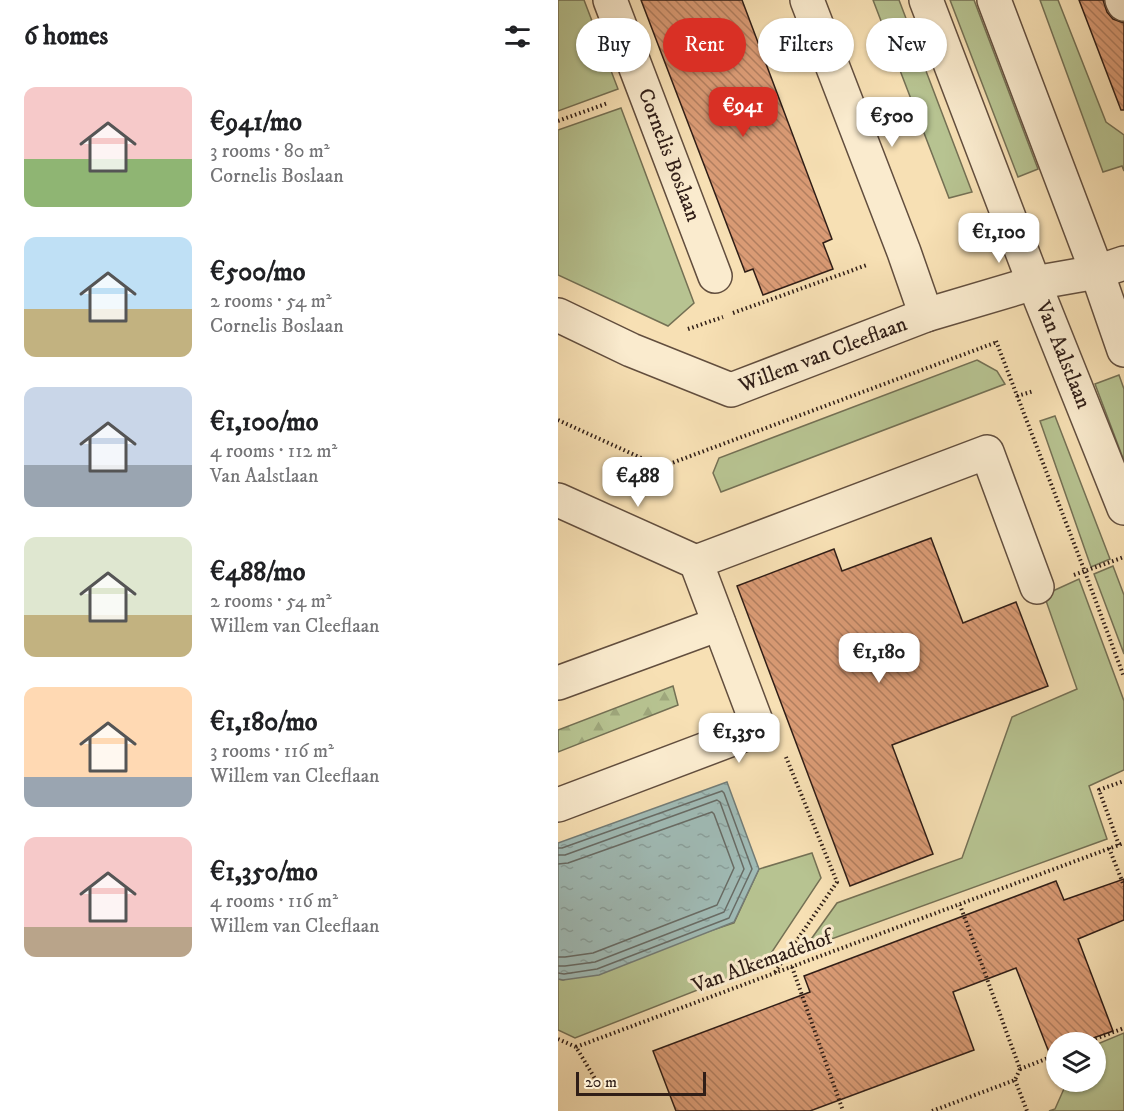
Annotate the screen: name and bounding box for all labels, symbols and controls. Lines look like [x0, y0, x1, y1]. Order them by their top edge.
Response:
chip: Buy [576, 18, 651, 72]
chip: Rent [663, 18, 746, 72]
chip: Filters [758, 18, 854, 72]
chip: New [866, 18, 947, 72]
text: 6 homes [24, 20, 108, 53]
icon: filters [501, 20, 534, 53]
street label: Cornelis Boslaan [632, 85, 706, 225]
pin: €941 [707, 87, 779, 138]
text: €941 [723, 94, 763, 119]
pin: €500 [856, 97, 928, 148]
text: €500 [870, 104, 914, 129]
text: €941/mo [210, 106, 302, 139]
icon: home [72, 111, 144, 183]
text: 3 rooms · 80 m² [210, 139, 330, 164]
text: Cornelis Boslaan [210, 164, 344, 189]
pin: €1,100 [950, 213, 1048, 264]
text: €1,100 [972, 220, 1026, 245]
text: €500/mo [210, 256, 305, 289]
icon: home [72, 261, 144, 333]
text: 2 rooms · 54 m² [210, 289, 332, 314]
street label: Van Aalstlaan [1029, 296, 1096, 413]
street label: Willem van Cleeflaan [734, 311, 911, 399]
text: Cornelis Boslaan [210, 314, 344, 339]
text: €1,100/mo [210, 406, 318, 439]
icon: home [72, 411, 144, 483]
text: 4 rooms · 112 m² [210, 439, 338, 464]
pin: €488 [602, 457, 674, 508]
text: Van Aalstlaan [210, 464, 318, 489]
text: €488 [616, 464, 660, 489]
text: €488/mo [210, 556, 305, 589]
icon: home [72, 561, 144, 633]
text: 2 rooms · 54 m² [210, 589, 332, 614]
text: Willem van Cleeflaan [210, 614, 380, 639]
pin: €1,180 [830, 633, 928, 684]
text: €1,180 [853, 640, 905, 665]
text: €1,180/mo [210, 706, 318, 739]
icon: home [72, 711, 144, 783]
pin: €1,350 [690, 713, 788, 764]
text: €1,350 [713, 720, 765, 745]
text: 3 rooms · 116 m² [210, 739, 334, 764]
text: Willem van Cleeflaan [210, 764, 380, 789]
text: €1,350/mo [210, 856, 318, 889]
icon: home [72, 861, 144, 933]
text: 4 rooms · 116 m² [210, 889, 338, 914]
text: Willem van Cleeflaan [210, 914, 380, 939]
street label: Van Alkemadehof [688, 924, 838, 1000]
map controls [1046, 1032, 1106, 1092]
button: layers [1046, 1032, 1106, 1092]
scale bar [576, 1069, 706, 1096]
text: 20 m [585, 1072, 617, 1092]

